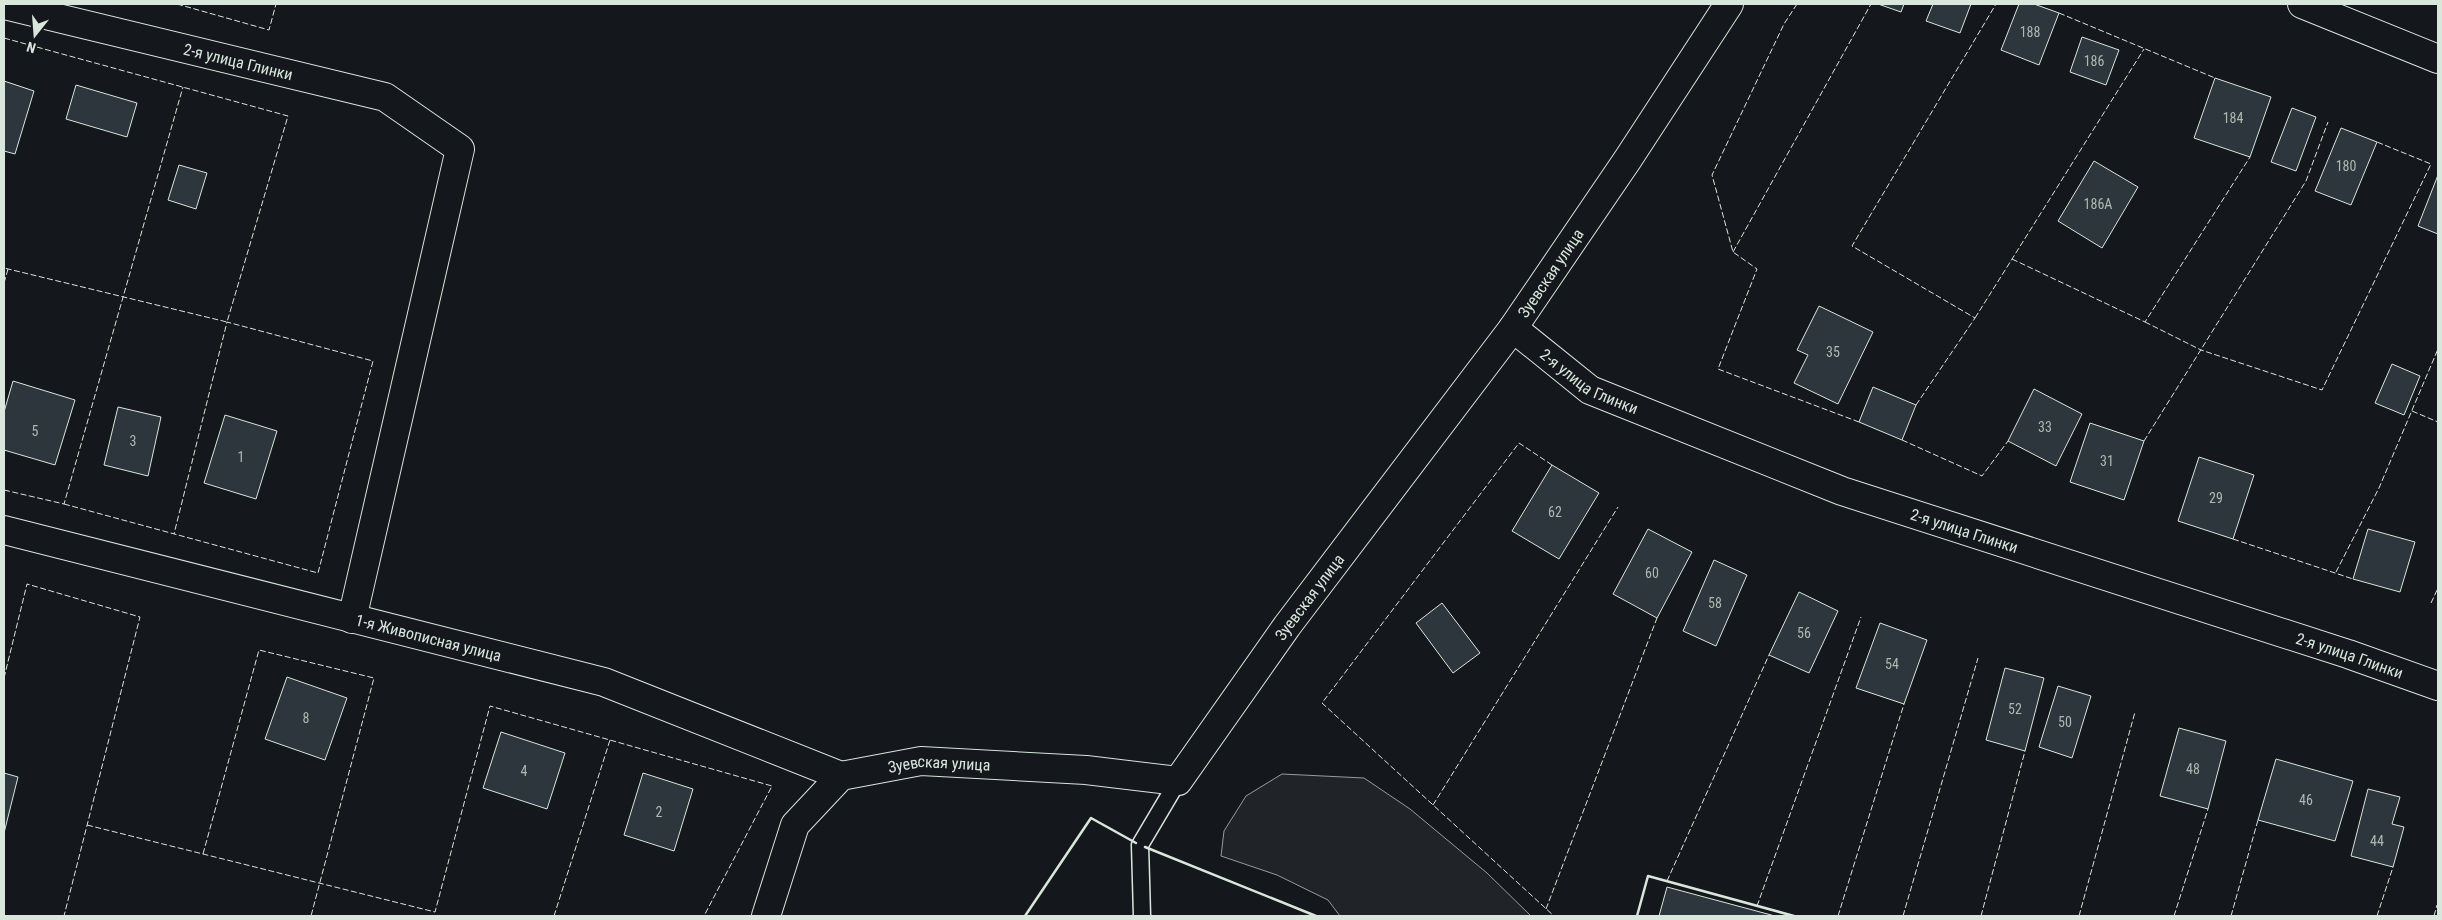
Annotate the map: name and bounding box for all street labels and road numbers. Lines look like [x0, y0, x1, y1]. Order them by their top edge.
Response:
street label: 2-я улица Глинки [182, 40, 295, 84]
street label: Зуевская улица [1514, 225, 1588, 321]
street label: 2-я улица Глинки [1536, 345, 1641, 418]
street label: 2-я улица Глинки [1908, 505, 2020, 557]
street label: Зуевская улица [1271, 550, 1348, 644]
street label: 1-я Живописная улица [354, 610, 503, 666]
street label: 2-я улица Глинки [2294, 629, 2406, 683]
street label: Зуевская улица [886, 752, 991, 777]

